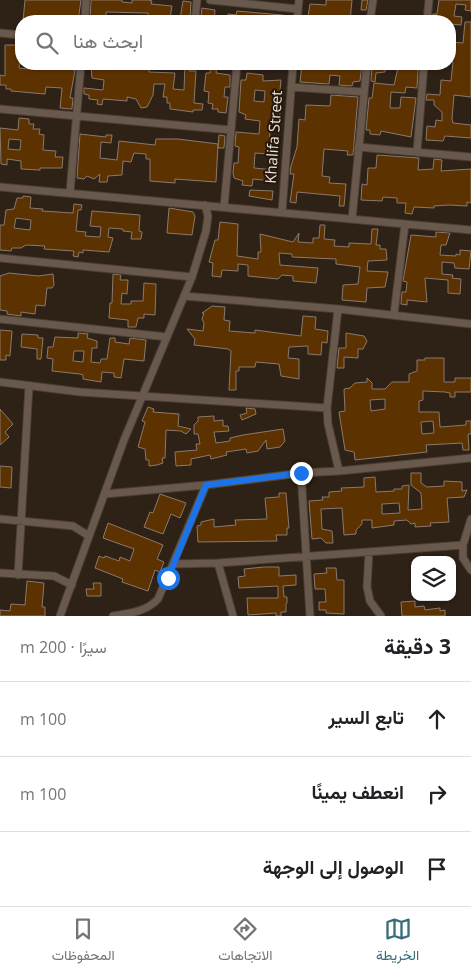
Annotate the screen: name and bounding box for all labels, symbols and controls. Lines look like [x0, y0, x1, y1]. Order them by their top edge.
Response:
search box [15, 15, 456, 70]
text: ابحث هنا [73, 28, 143, 54]
icon: search [33, 29, 61, 57]
street label: Khalifa Street [260, 90, 286, 184]
route end [290, 462, 313, 485]
map controls [411, 556, 456, 601]
button: layers [411, 556, 456, 601]
route start [157, 567, 180, 590]
text: 3 دقيقة [384, 632, 451, 660]
text: سيرًا · 200 m [20, 636, 107, 658]
text: تابع السير [328, 704, 404, 730]
icon: ahead [423, 705, 451, 733]
text: 100 m [20, 708, 66, 730]
text: انعطف يمينًا [311, 779, 404, 805]
icon: right [423, 780, 451, 808]
text: 100 m [20, 783, 66, 805]
text: الوصول إلى الوجهة [263, 854, 404, 880]
icon: arrive [423, 855, 451, 883]
tab: المحفوظات [52, 915, 115, 968]
tab: الاتجاهات [218, 915, 273, 968]
tab: الخريطة [376, 915, 419, 968]

